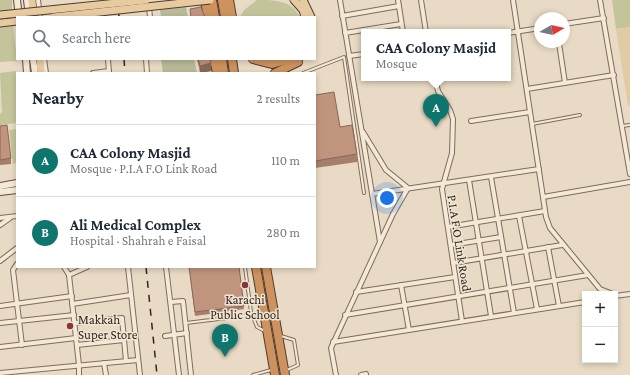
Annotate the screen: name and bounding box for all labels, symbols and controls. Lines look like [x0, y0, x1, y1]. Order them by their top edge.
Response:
north arrow [534, 12, 570, 48]
search box [16, 16, 316, 60]
icon: search [30, 27, 52, 49]
popup [361, 29, 511, 81]
text: Search here [62, 30, 131, 46]
text: CAA Colony Masjid [376, 40, 496, 56]
text: Mosque [376, 56, 417, 71]
text: Nearby [32, 89, 84, 108]
text: 2 results [257, 91, 300, 106]
pin: A [423, 94, 449, 127]
text: CAA Colony Masjid [70, 145, 191, 161]
text: A [41, 153, 49, 168]
text: 110 m [271, 153, 300, 168]
text: Mosque · P.I.A F.O Link Road [70, 161, 217, 176]
your location [377, 188, 397, 208]
street label: P.I.A F.O Link Road [444, 194, 475, 293]
text: Ali Medical Complex [70, 217, 201, 233]
text: B [41, 225, 49, 240]
text: 280 m [267, 225, 300, 240]
text: Hospital · Shahrah e Faisal [70, 233, 206, 248]
marker: Karachi Public School [240, 280, 250, 290]
map controls [582, 291, 618, 363]
button: + [582, 291, 618, 327]
place label: Karachi Public School [210, 292, 280, 322]
place label: Makkah Super Store [78, 312, 138, 342]
marker: Makkah Super Store [65, 321, 75, 331]
pin: B [212, 324, 238, 357]
button: − [582, 327, 618, 363]

